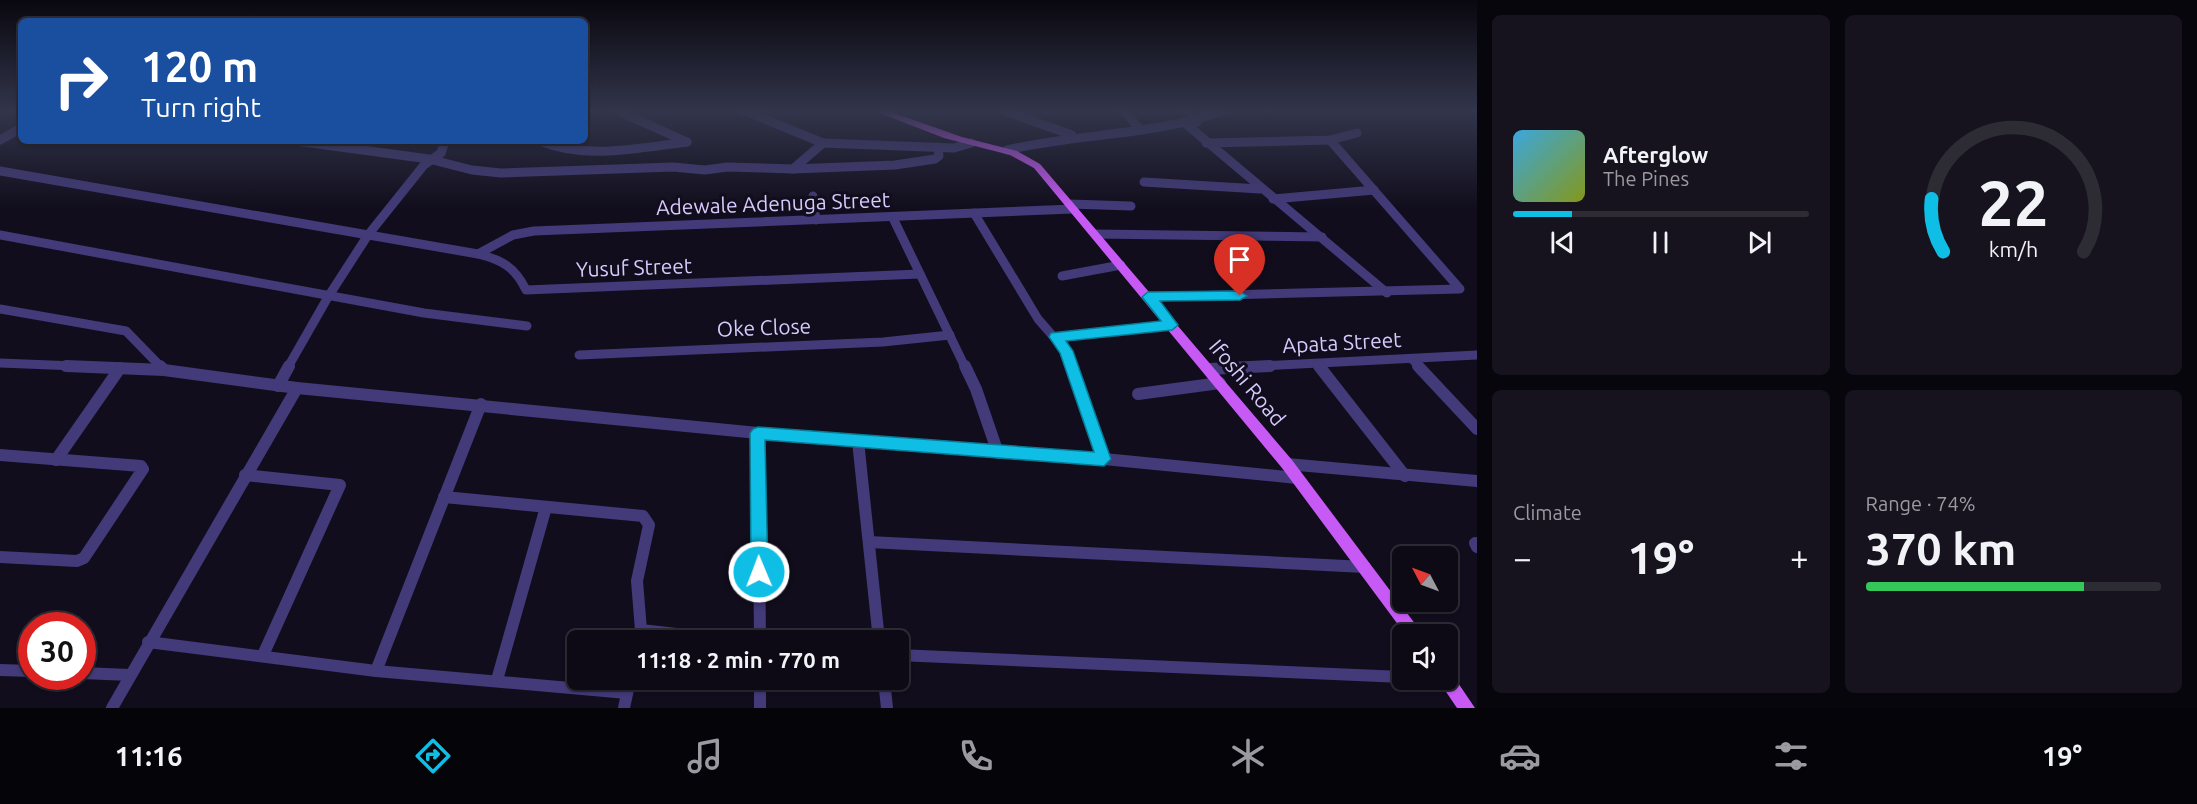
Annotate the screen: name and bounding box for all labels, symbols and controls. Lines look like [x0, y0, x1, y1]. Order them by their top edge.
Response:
icon: right [42, 42, 120, 120]
text: 120 m [141, 43, 258, 90]
text: Turn right [141, 92, 261, 122]
text: Afterglow [1603, 142, 1708, 167]
text: The Pines [1603, 167, 1689, 190]
text: 22 [1978, 168, 2048, 238]
street label: Adewale Adenuga Street [655, 187, 890, 219]
icon: previous [1546, 226, 1579, 259]
icon: pause [1644, 226, 1677, 259]
icon: next [1743, 226, 1776, 259]
pin [1214, 234, 1265, 296]
text: km/h [1988, 237, 2038, 261]
icon: arrive [1223, 243, 1256, 276]
street label: Yusuf Street [575, 253, 692, 281]
street label: Oke Close [716, 313, 812, 341]
street label: Apata Street [1282, 327, 1402, 357]
street label: Ifoshi Road [1205, 334, 1291, 430]
text: Range · 74% [1866, 492, 1976, 515]
text: Climate [1513, 501, 1582, 524]
text: 370 km [1866, 523, 2016, 574]
text: 19° [1627, 532, 1694, 583]
text: − [1513, 539, 1532, 576]
text: + [1790, 539, 1809, 576]
position arrow [727, 540, 791, 604]
north arrow [1392, 546, 1458, 612]
map controls [1392, 546, 1458, 690]
speed limit sign: 30 [18, 612, 96, 690]
button: sound [1392, 624, 1458, 690]
text: 11:18 · 2 min · 770 m [636, 647, 840, 672]
icon: directions [412, 735, 454, 777]
icon: music [684, 735, 726, 777]
icon: phone [955, 735, 997, 777]
icon: climate [1227, 735, 1269, 777]
icon: car [1499, 735, 1541, 777]
icon: filters [1770, 735, 1812, 777]
text: 11:16 [115, 741, 182, 771]
text: 19° [2042, 741, 2082, 771]

